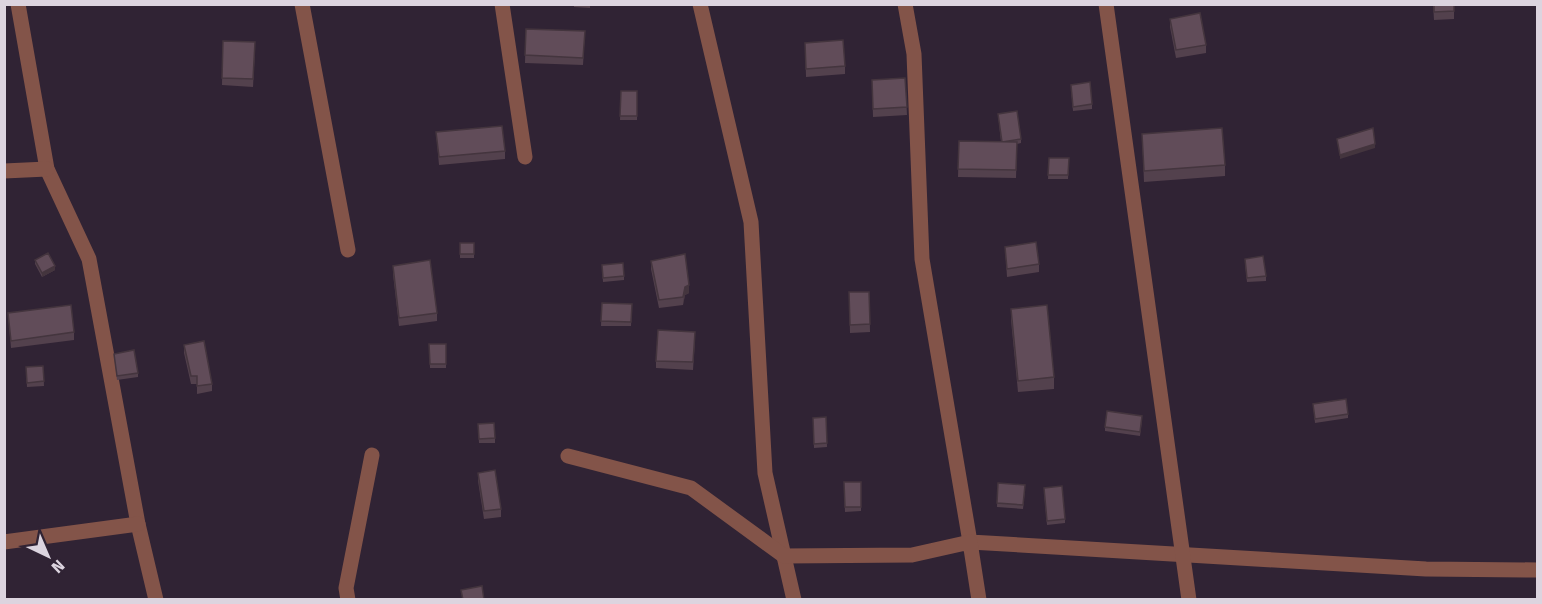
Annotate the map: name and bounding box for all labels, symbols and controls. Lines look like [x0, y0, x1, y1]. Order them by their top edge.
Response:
north arrow [18, 526, 78, 586]
text: N [48, 556, 68, 577]

